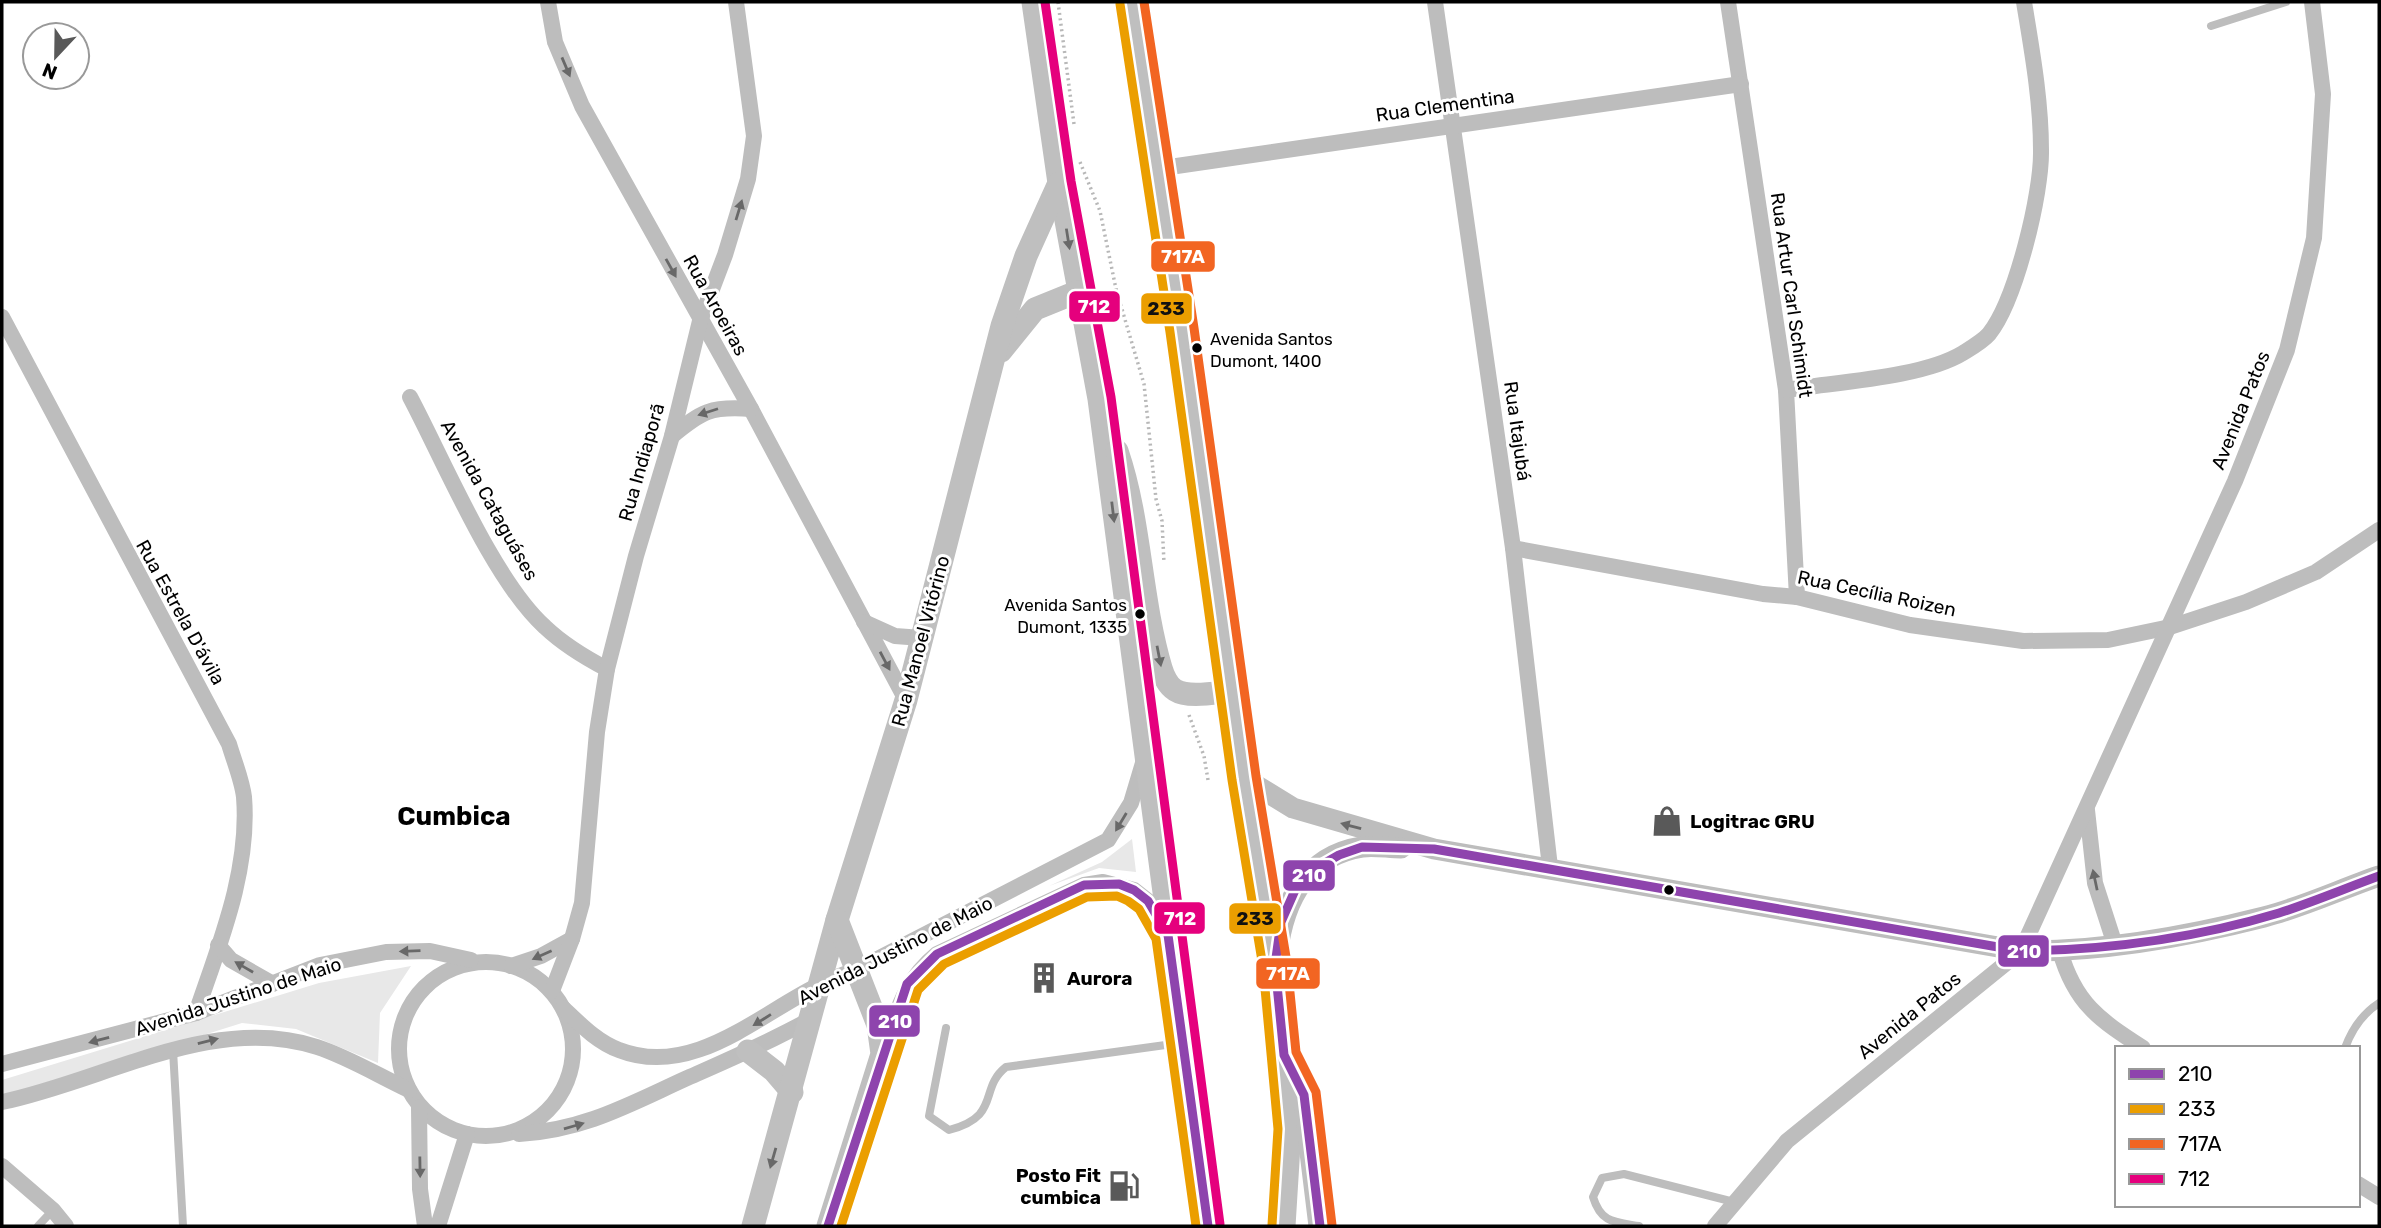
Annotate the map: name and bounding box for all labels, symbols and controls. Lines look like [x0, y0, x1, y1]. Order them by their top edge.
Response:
north arrow [21, 21, 91, 91]
one-way arrow [560, 57, 571, 78]
text: N [39, 58, 60, 85]
street label: Rua Clementina [1374, 84, 1516, 127]
street label: Rua Artur Carl Schimidt [1766, 191, 1817, 400]
one-way arrow [734, 199, 744, 220]
one-way arrow [1063, 228, 1074, 250]
line badge: 717A [1150, 240, 1216, 273]
text: 717A [1161, 245, 1205, 268]
street label: Rua Aroeiras [678, 251, 753, 360]
one-way arrow [665, 259, 677, 279]
line badge: 712 [1068, 290, 1121, 323]
line badge: 233 [1140, 292, 1193, 325]
text: 712 [1078, 295, 1110, 318]
text: 233 [1147, 297, 1185, 320]
place label: Avenida Santos Dumont, 1400 [1210, 329, 1333, 371]
marker: Avenida Santos Dumont, 1400 [1190, 341, 1204, 355]
street label: Avenida Patos [2206, 347, 2275, 473]
street label: Rua Itajubá [1499, 380, 1536, 482]
street label: Rua Indiaporã [614, 400, 669, 524]
one-way arrow [697, 407, 718, 418]
street label: Avenida Cataguáses [436, 416, 543, 584]
one-way arrow [1108, 501, 1119, 523]
street label: Rua Estrela D'ávila [131, 536, 230, 689]
street label: Rua Manoel Vitórino [887, 553, 954, 729]
street label: Rua Cecília Roizen [1796, 565, 1958, 622]
place label: Avenida Santos Dumont, 1335 [1004, 595, 1127, 637]
marker: Avenida Santos Dumont, 1335 [1133, 607, 1147, 621]
one-way arrow [1153, 645, 1164, 667]
one-way arrow [879, 652, 891, 671]
district label: Cumbica [397, 801, 511, 832]
shop icon: Logitrac GRU [1650, 804, 1684, 838]
place label: Logitrac GRU [1690, 810, 1815, 833]
one-way arrow [1115, 812, 1127, 831]
one-way arrow [1340, 820, 1362, 831]
line badge: 210 [1282, 859, 1336, 892]
text: 210 [1292, 864, 1326, 887]
one-way arrow [2090, 869, 2101, 891]
unlabelled marker [1662, 883, 1676, 897]
street label: Avenida Justino de Maio [794, 891, 996, 1010]
line badge: 712 [1153, 901, 1206, 935]
line badge: 233 [1228, 902, 1282, 935]
text: 712 [1164, 907, 1196, 930]
text: 233 [1236, 907, 1274, 930]
line badge: 210 [1997, 934, 2050, 968]
text: 210 [2007, 940, 2041, 963]
one-way arrow [399, 946, 421, 957]
one-way arrow [532, 949, 552, 961]
street label: Avenida Justino de Maio [132, 952, 344, 1041]
line badge: 717A [1255, 957, 1321, 990]
one-way arrow [234, 961, 253, 973]
building icon: Aurora [1027, 961, 1061, 995]
text: 717A [1266, 962, 1310, 985]
place label: Aurora [1067, 967, 1133, 990]
street label: Avenida Patos [1853, 967, 1965, 1064]
line badge: 210 [868, 1004, 921, 1038]
text: 210 [878, 1010, 912, 1033]
one-way arrow [752, 1014, 771, 1026]
one-way arrow [87, 1035, 109, 1046]
one-way arrow [197, 1035, 219, 1046]
legend [2115, 1046, 2360, 1207]
text: 210 [2178, 1061, 2213, 1086]
text: 233 [2178, 1096, 2216, 1121]
one-way arrow [564, 1121, 585, 1131]
text: 717A [2178, 1131, 2222, 1156]
one-way arrow [767, 1147, 778, 1169]
one-way arrow [414, 1156, 426, 1178]
place label: Posto Fit cumbica [1016, 1164, 1101, 1209]
text: 712 [2178, 1166, 2210, 1191]
fuel station icon: Posto Fit cumbica [1107, 1169, 1141, 1203]

